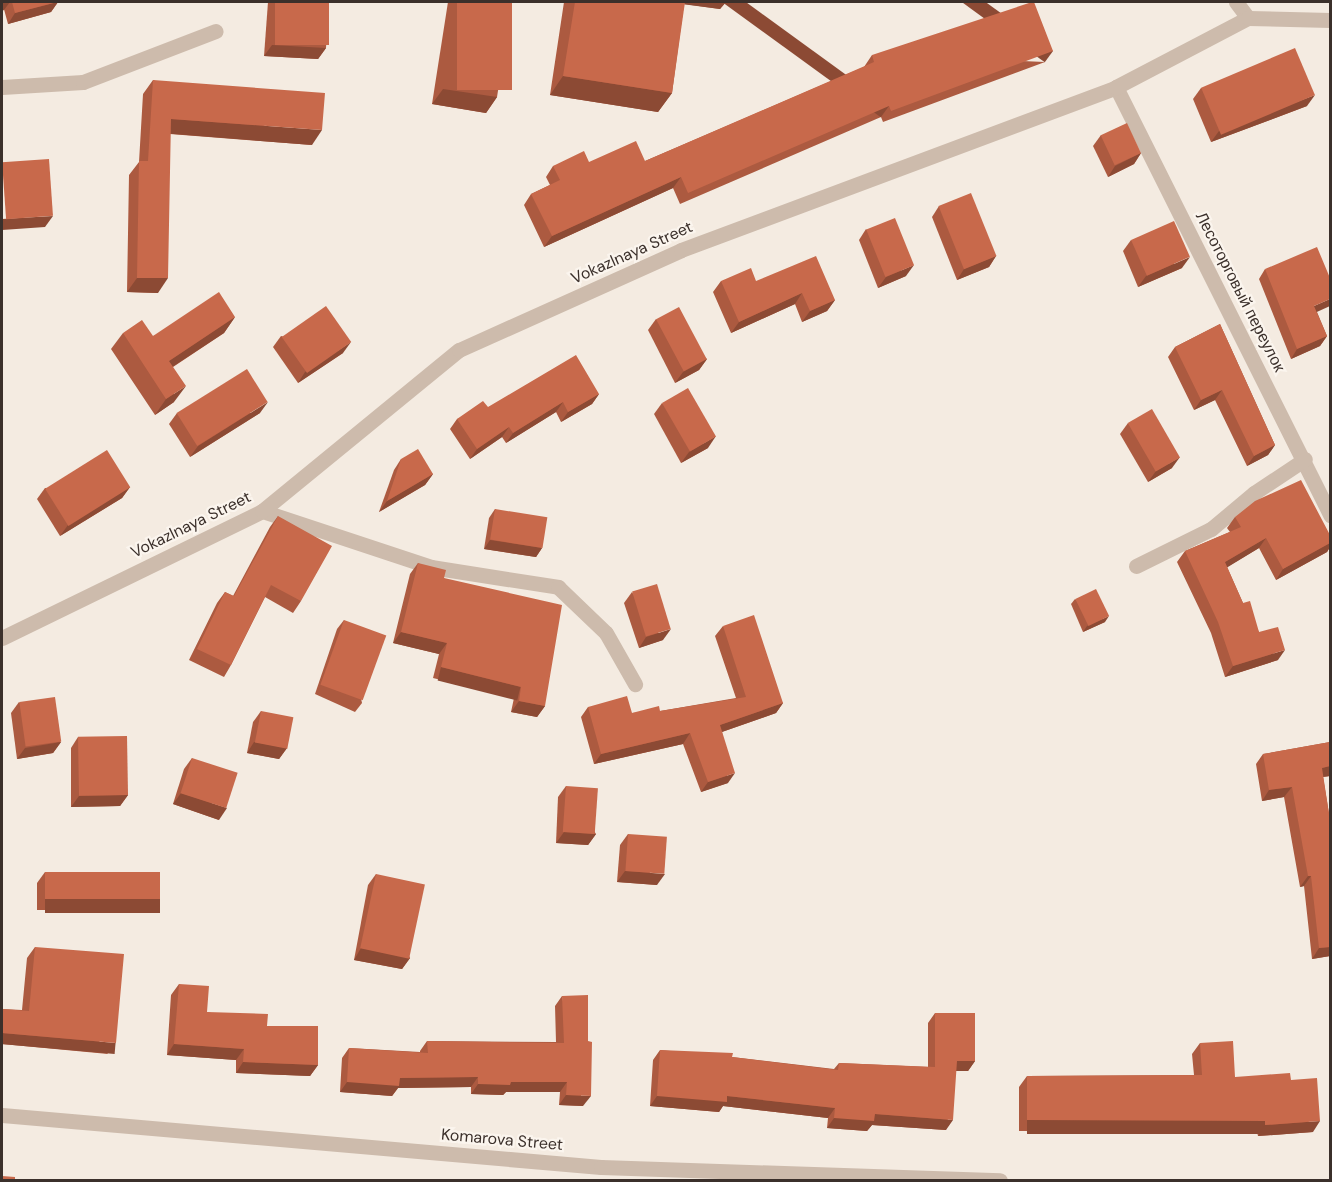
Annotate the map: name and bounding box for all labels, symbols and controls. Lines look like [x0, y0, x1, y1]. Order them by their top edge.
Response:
street label: Лесоторговый переулок [1191, 209, 1289, 375]
street label: Vokazlnaya Street [568, 218, 696, 288]
street label: Vokazlnaya Street [128, 488, 254, 562]
street label: Komarova Street [440, 1125, 564, 1155]

